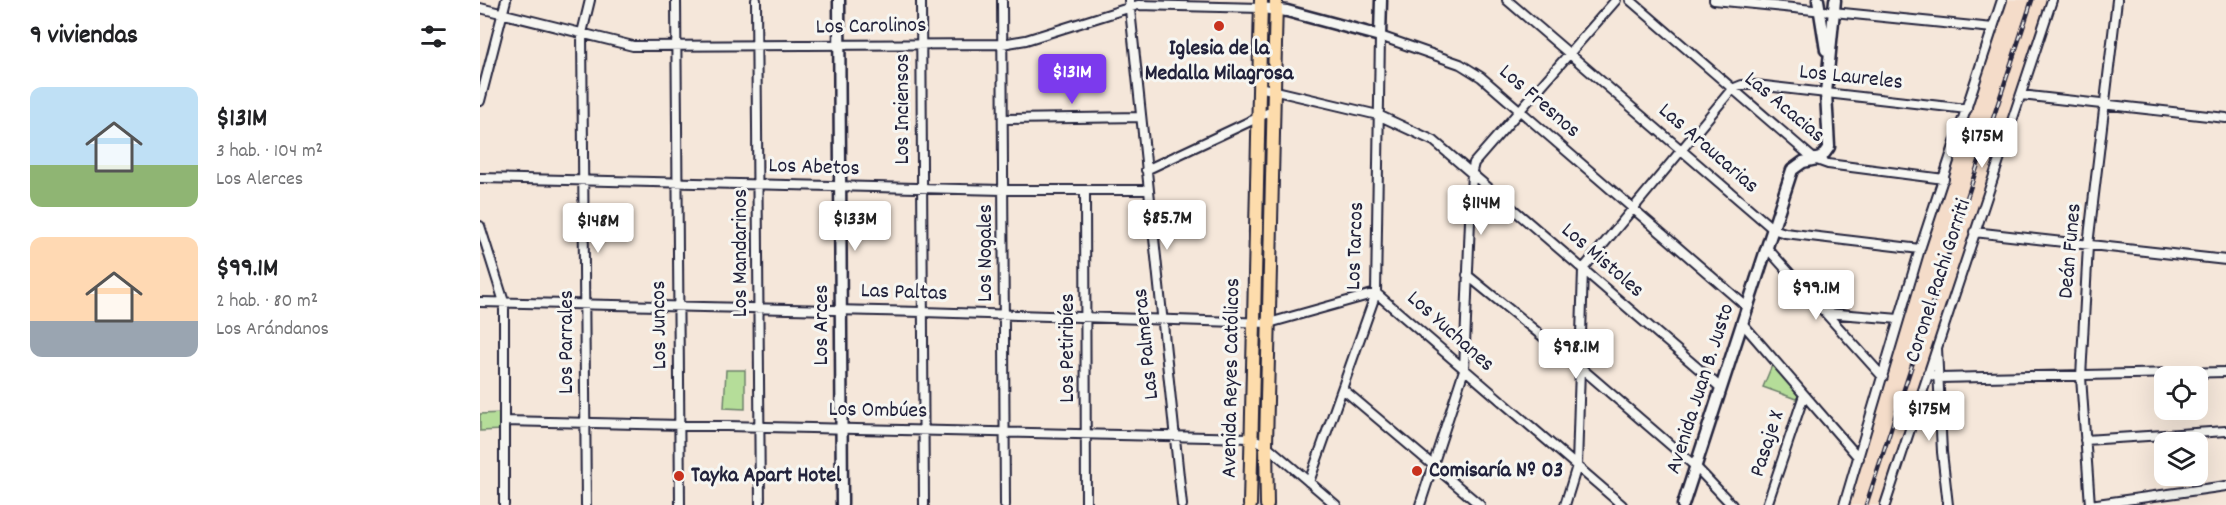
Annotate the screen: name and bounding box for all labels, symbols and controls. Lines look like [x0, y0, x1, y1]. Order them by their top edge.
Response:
street label: Los Carolinos [815, 11, 927, 43]
text: 9 viviendas [30, 18, 138, 55]
marker: Iglesia de la Medalla Milagrosa [1212, 19, 1226, 33]
icon: filters [417, 20, 450, 53]
place label: Iglesia de la Medalla Milagrosa [1145, 34, 1294, 90]
street label: Los Inciensos [888, 53, 919, 165]
pin: $131M [1030, 54, 1114, 105]
street label: Los Laureles [1798, 57, 1904, 99]
street label: Los Fresnos [1491, 58, 1587, 146]
text: $131M [1052, 59, 1092, 87]
street label: Las Acacias [1737, 65, 1831, 151]
street label: Las Araucarias [1651, 96, 1765, 202]
text: $131M [216, 101, 267, 138]
icon: home [78, 111, 150, 183]
pin: $175M [1940, 118, 2024, 169]
text: $175M [1960, 123, 2004, 151]
text: 3 hab. · 104 m² [216, 138, 323, 166]
street label: Los Abetos [768, 151, 860, 185]
text: Los Alerces [216, 166, 303, 194]
pin: $114M [1439, 185, 1523, 236]
street label: Los Mandarinos [726, 189, 757, 317]
text: $114M [1462, 190, 1500, 218]
street label: Coronel Pachi Gorriti [1898, 195, 1980, 367]
pin: $85.7M [1118, 200, 1216, 251]
pin: $133M [813, 201, 897, 252]
street label: Los Tarcos [1339, 201, 1373, 291]
street label: Deán Funes [2051, 202, 2091, 300]
pin: $148M [556, 203, 640, 254]
street label: Los Nogales [971, 204, 1002, 302]
text: $85.7M [1142, 205, 1192, 233]
text: $133M [833, 206, 877, 234]
text: $148M [577, 208, 619, 236]
street label: Los Mistoles [1554, 216, 1650, 306]
text: $99.1M [216, 251, 278, 288]
icon: home [78, 261, 150, 333]
pin: $99.1M [1767, 270, 1865, 321]
text: $99.1M [1792, 275, 1840, 303]
street label: Las Paltas [860, 276, 948, 310]
street label: Avenida Reyes Católicos [1215, 278, 1249, 478]
street label: Los Juncos [644, 280, 676, 370]
street label: Los Arces [807, 284, 838, 366]
street label: Los Yuchanes [1399, 284, 1501, 380]
street label: Las Palmeras [1126, 287, 1168, 401]
text: 2 hab. · 80 m² [216, 288, 318, 316]
street label: Los Parrales [552, 290, 583, 394]
street label: Los Petiribíes [1053, 293, 1084, 403]
street label: Avenida Juan B. Justo [1659, 300, 1743, 478]
text: Los Arándanos [216, 316, 329, 344]
pin: $98.1M [1527, 329, 1625, 380]
text: $98.1M [1553, 334, 1599, 362]
map controls [2154, 366, 2208, 486]
button: locate [2154, 366, 2208, 420]
pin: $175M [1887, 391, 1971, 442]
street label: Los Ombúes [828, 395, 928, 427]
text: $175M [1907, 396, 1951, 424]
street label: Pasaje X [1743, 407, 1793, 481]
button: layers [2154, 432, 2208, 486]
place label: Comisaría Nº 03 [1429, 456, 1563, 487]
place label: Tayka Apart Hotel [691, 461, 842, 492]
marker: Comisaría Nº 03 [1410, 464, 1424, 478]
marker: Tayka Apart Hotel [672, 469, 686, 483]

